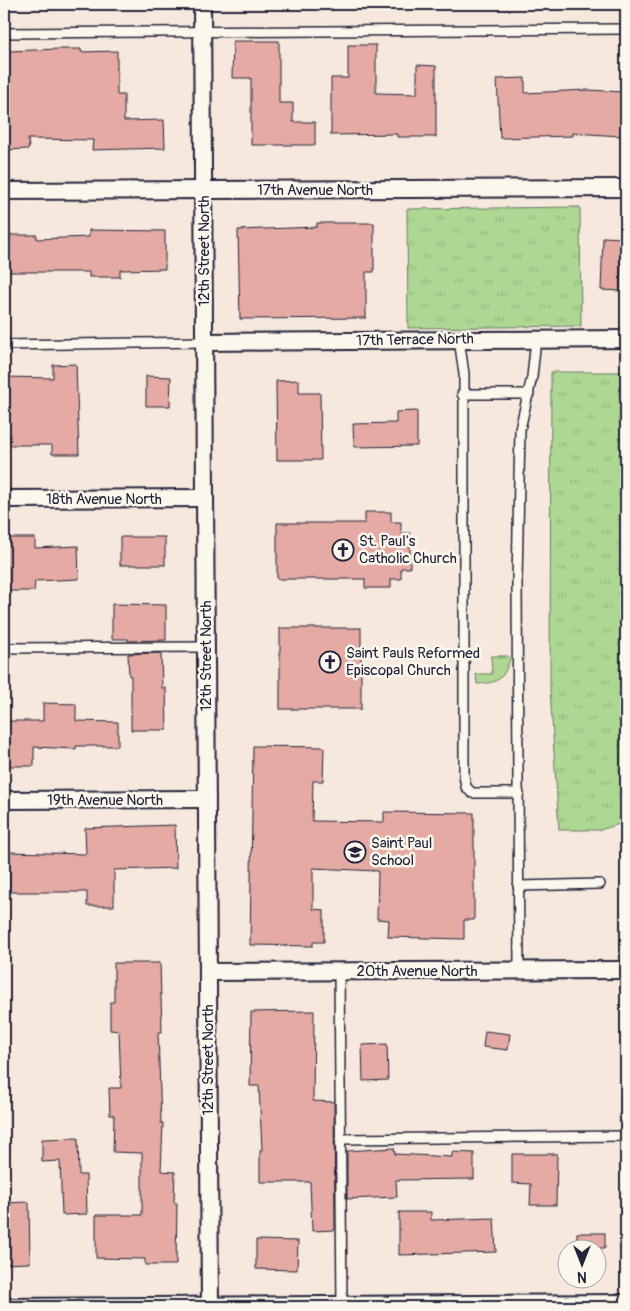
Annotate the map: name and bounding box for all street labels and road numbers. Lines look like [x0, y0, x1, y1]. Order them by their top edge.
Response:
street label: 17th Avenue North [257, 181, 373, 200]
street label: 12th Street North [195, 195, 214, 307]
street label: 17th Terrace North [356, 329, 474, 351]
street label: 18th Avenue North [46, 490, 162, 509]
street label: 12th Street North [197, 600, 216, 712]
street label: 19th Avenue North [47, 791, 163, 810]
street label: 20th Avenue North [357, 962, 477, 981]
street label: 12th Street North [199, 1004, 218, 1116]

